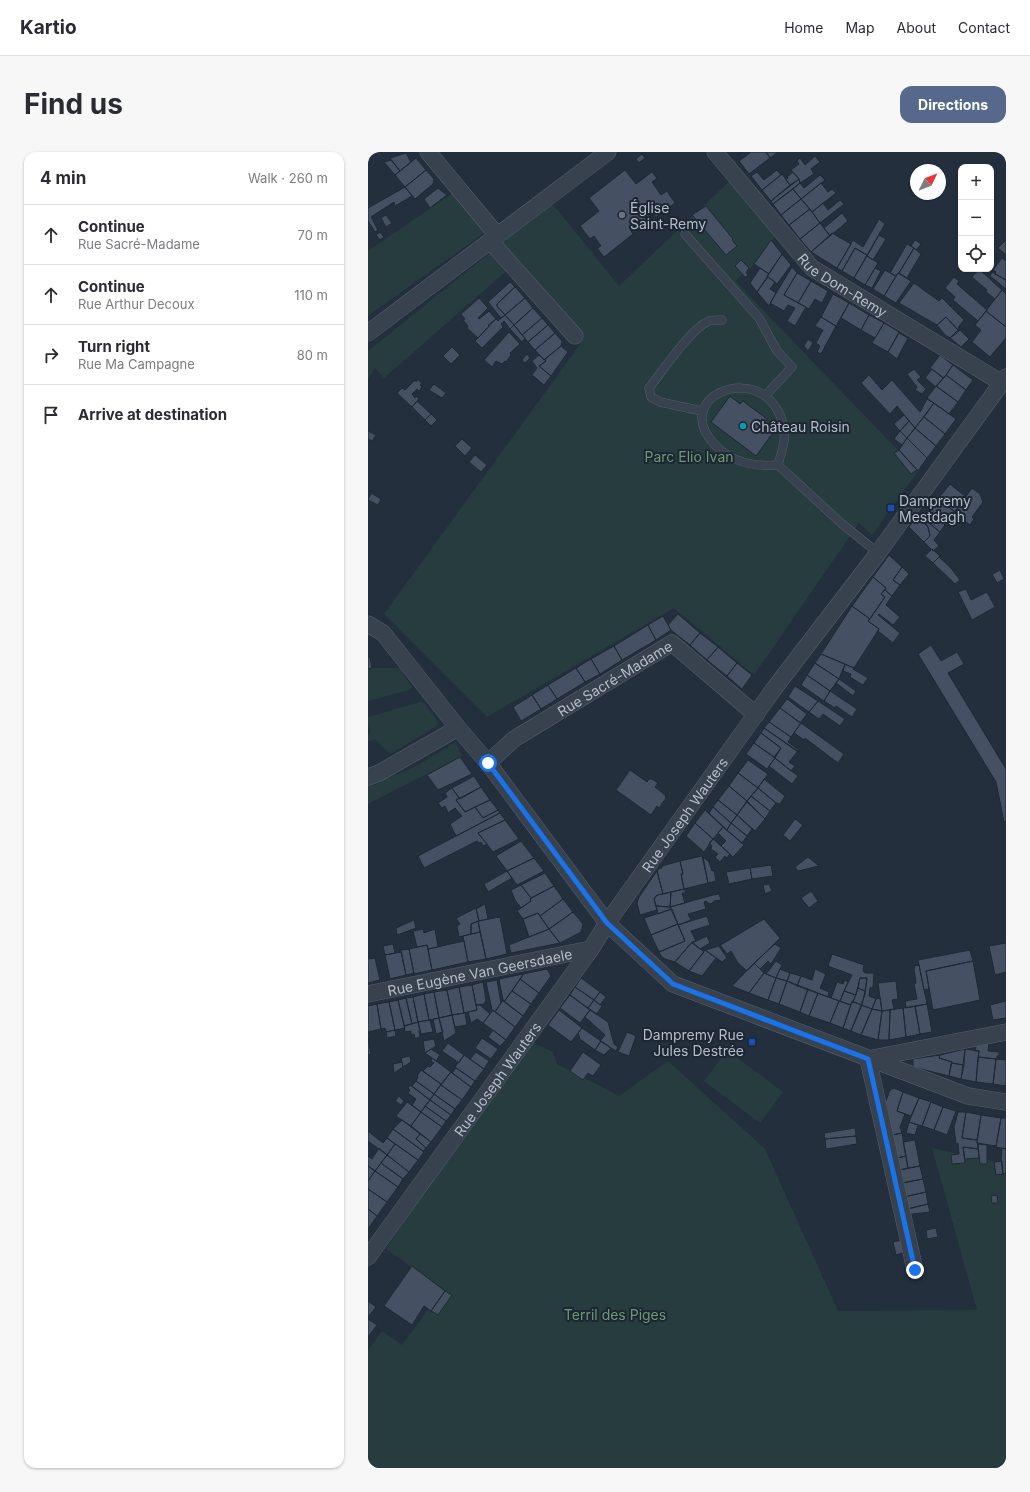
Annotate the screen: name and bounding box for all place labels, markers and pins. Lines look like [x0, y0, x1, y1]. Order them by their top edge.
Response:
place label: Église Saint-Remy [630, 199, 706, 232]
marker: Église Saint-Remy [617, 210, 627, 220]
place label: Château Roisin [751, 418, 850, 435]
marker: Château Roisin [738, 421, 748, 431]
place label: Dampremy Mestdagh [899, 492, 971, 525]
marker: Dampremy Mestdagh [886, 503, 896, 513]
place label: Dampremy Rue Jules Destrée [643, 1026, 744, 1059]
marker: Dampremy Rue Jules Destrée [747, 1037, 757, 1047]

